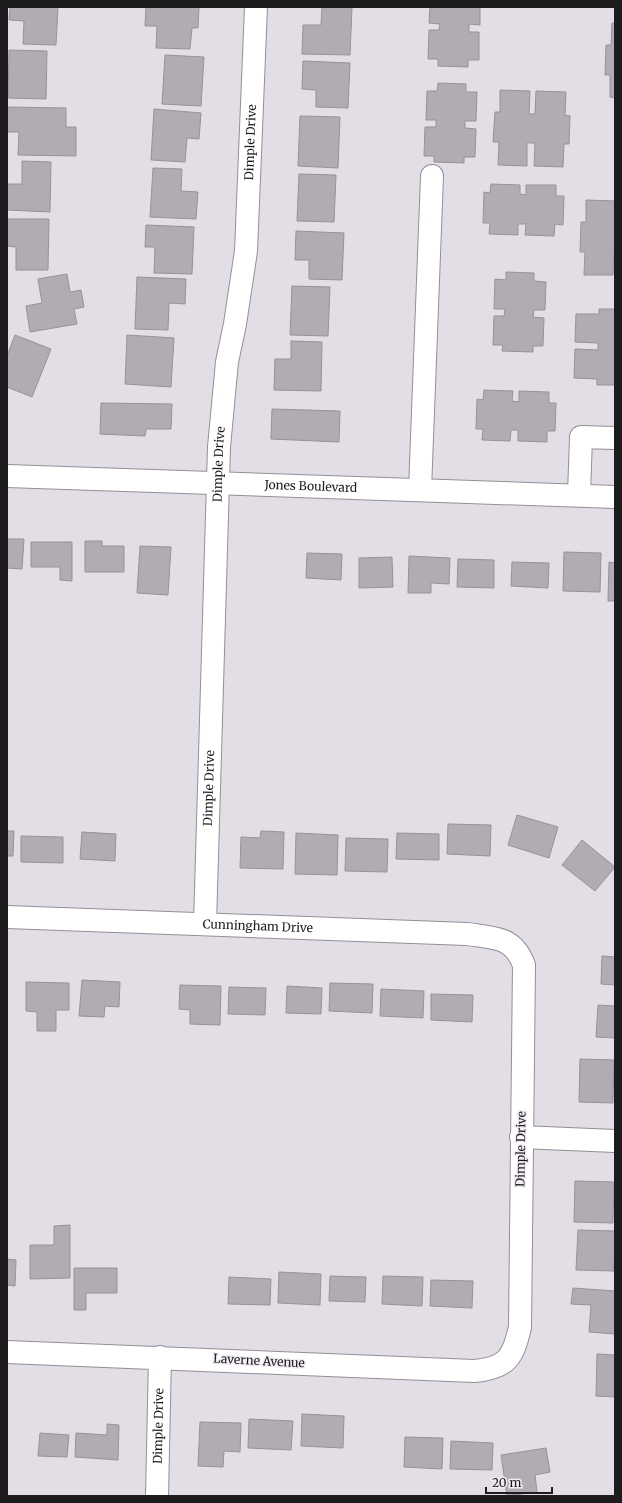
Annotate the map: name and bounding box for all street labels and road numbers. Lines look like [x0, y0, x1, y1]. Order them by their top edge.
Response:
street label: Dimple Drive [241, 104, 259, 181]
street label: Dimple Drive [209, 426, 228, 502]
street label: Jones Boulevard [263, 477, 357, 495]
street label: Dimple Drive [200, 750, 217, 826]
street label: Cunningham Drive [202, 916, 313, 935]
street label: Dimple Drive [512, 1111, 529, 1187]
street label: Laverne Avenue [213, 1351, 305, 1370]
street label: Dimple Drive [150, 1388, 166, 1464]

